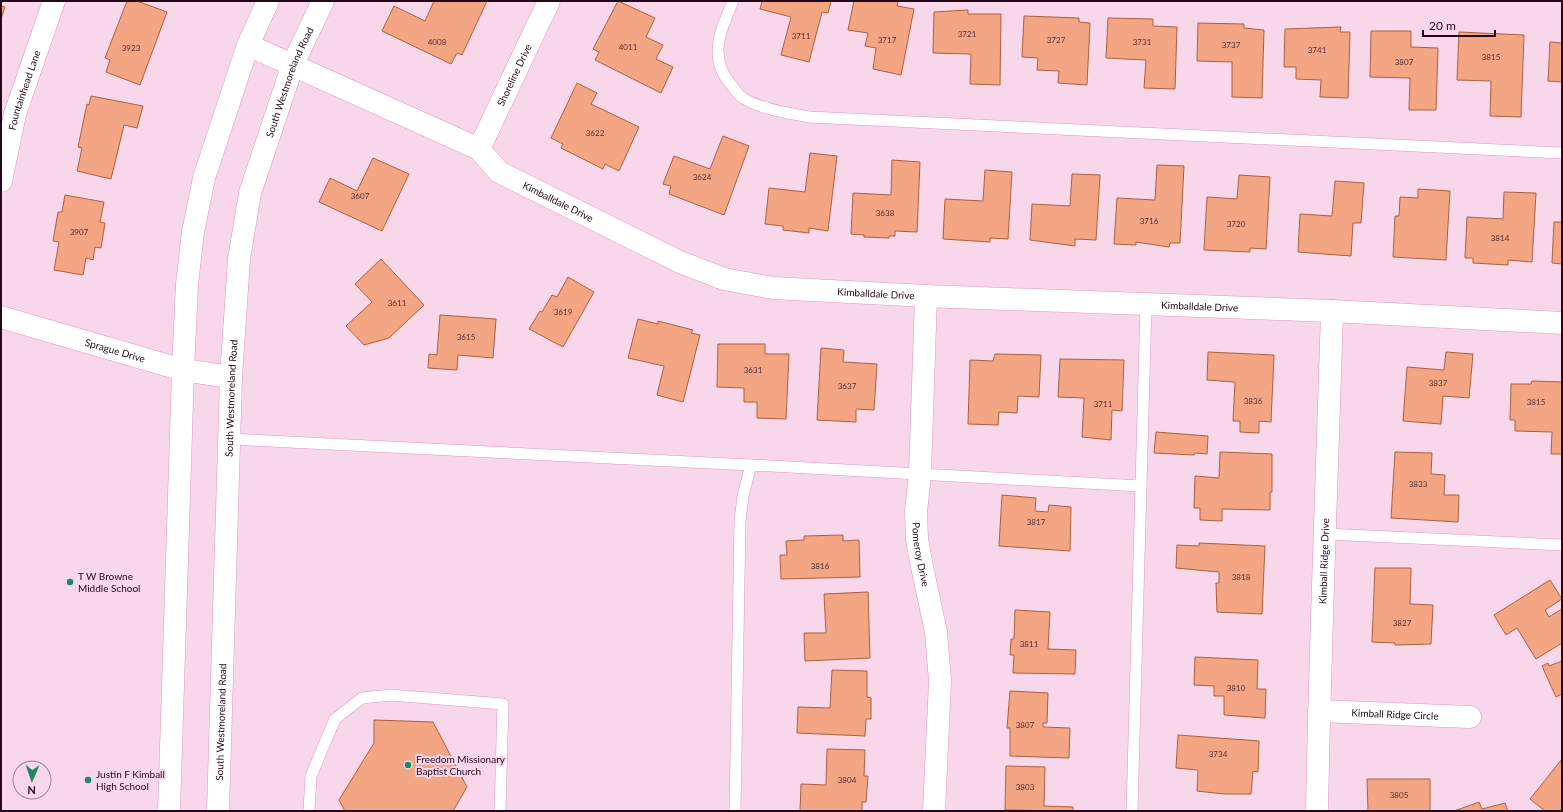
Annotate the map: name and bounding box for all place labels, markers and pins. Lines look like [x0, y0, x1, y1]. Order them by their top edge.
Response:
place label: T W Browne Middle School [78, 570, 140, 594]
marker: T W Browne Middle School [65, 577, 75, 587]
place label: Freedom Missionary Baptist Church [416, 753, 506, 777]
marker: Freedom Missionary Baptist Church [403, 760, 413, 770]
place label: Justin F Kimball High School [96, 768, 165, 792]
marker: Justin F Kimball High School [83, 775, 93, 785]

